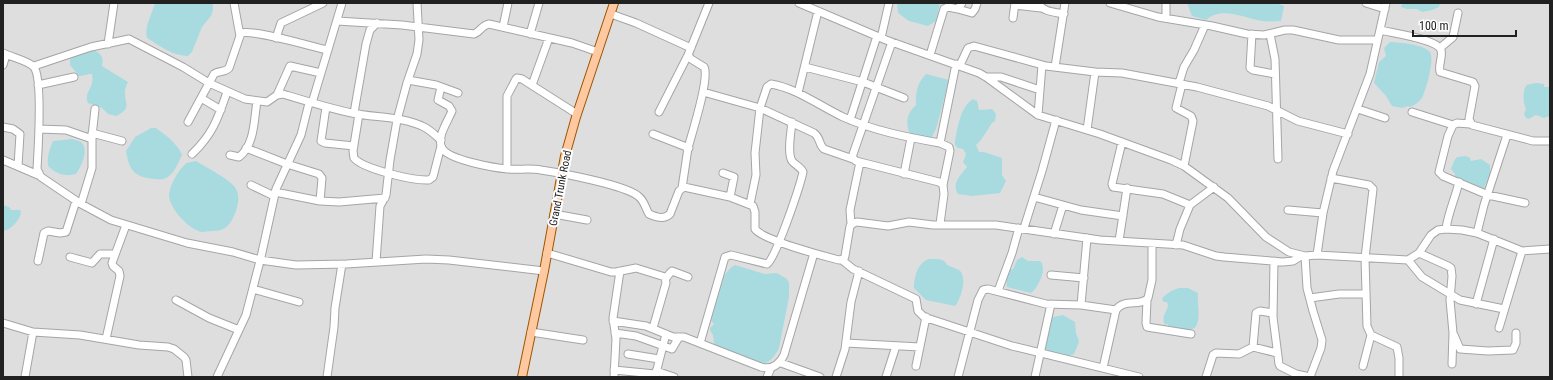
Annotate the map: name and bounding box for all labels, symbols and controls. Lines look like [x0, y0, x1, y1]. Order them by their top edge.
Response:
scale bar [1413, 12, 1516, 38]
text: 100 m [1419, 19, 1449, 33]
street label: Grand Trunk Road [547, 149, 574, 227]

